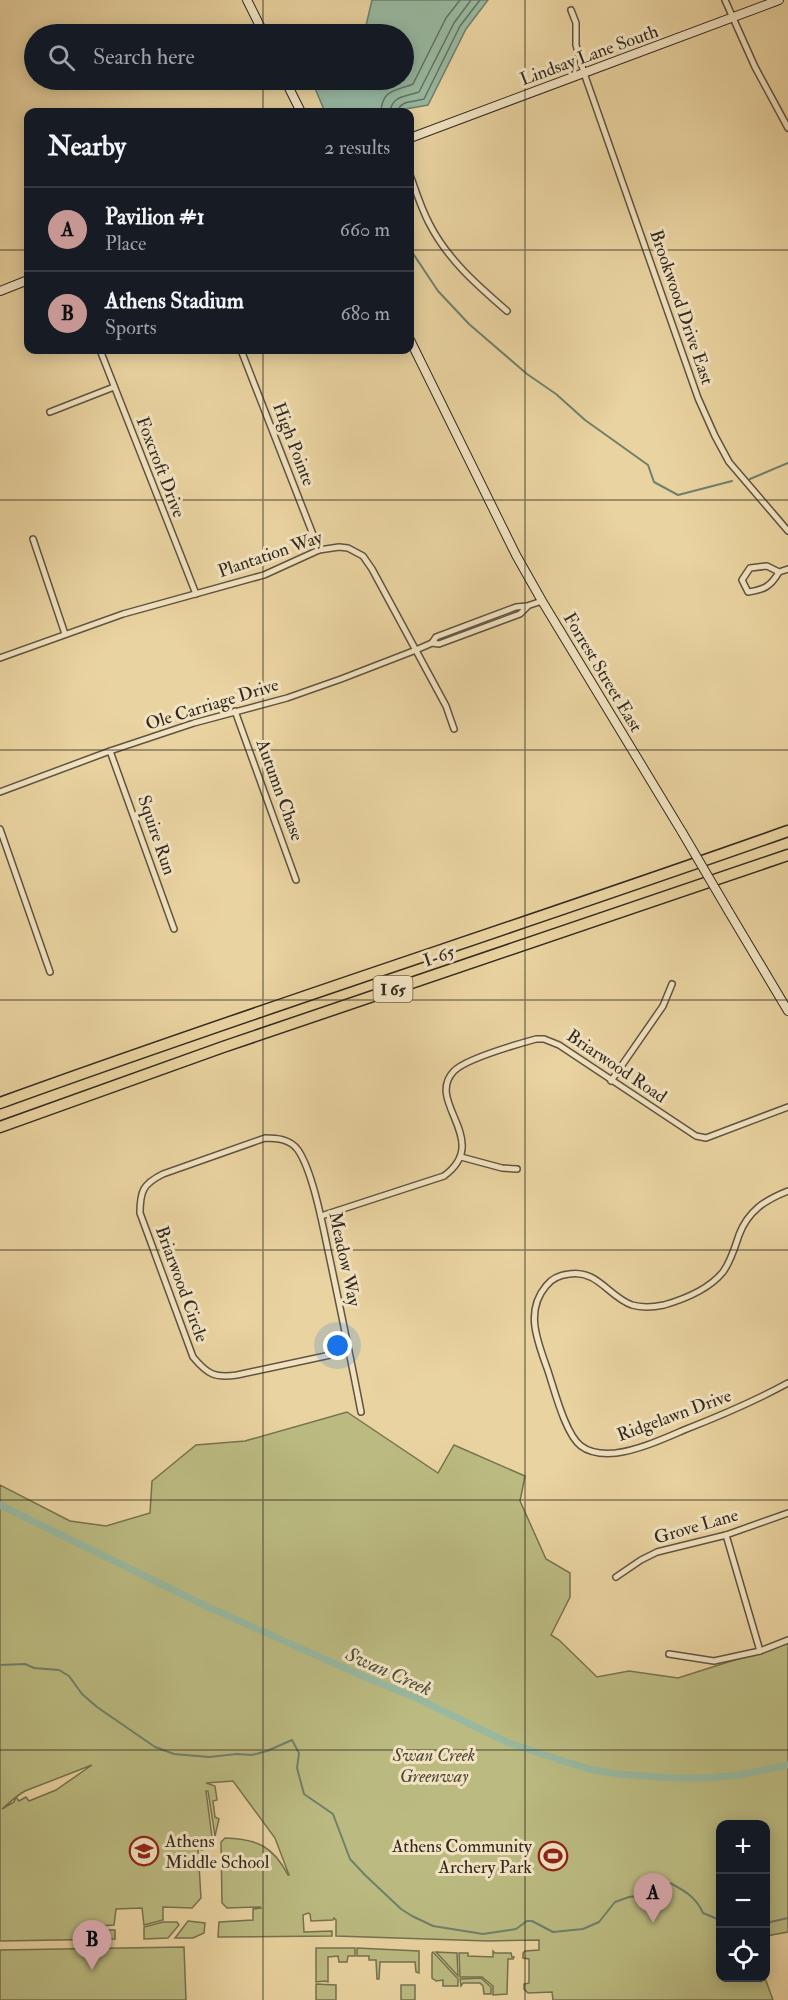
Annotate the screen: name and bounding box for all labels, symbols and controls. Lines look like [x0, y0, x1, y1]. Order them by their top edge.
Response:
street label: Lindsay Lane South [517, 20, 662, 91]
search box [24, 24, 414, 90]
icon: search [45, 41, 78, 74]
text: Search here [93, 43, 195, 71]
text: Nearby [48, 131, 126, 163]
text: 2 results [324, 135, 390, 160]
text: Pavilion #1 [105, 203, 205, 231]
text: A [61, 217, 74, 242]
text: 660 m [340, 217, 390, 242]
street label: Brookwood Drive East [644, 227, 719, 388]
text: Place [105, 231, 146, 256]
text: Athens Stadium [105, 287, 244, 315]
text: B [61, 301, 74, 326]
text: 680 m [341, 301, 390, 326]
text: Sports [105, 315, 157, 340]
street label: High Pointe [267, 399, 320, 490]
street label: Foxcroft Drive [131, 413, 191, 521]
street label: Plantation Way [215, 525, 327, 583]
street label: Forrest Street East [558, 608, 647, 736]
street label: Ole Carriage Drive [143, 673, 282, 736]
street label: Autumn Chase [250, 735, 309, 845]
street label: Squire Run [132, 792, 181, 878]
street label: I-65 [420, 940, 458, 973]
road number: I 65 [374, 976, 412, 1002]
street label: Briarwood Road [562, 1024, 671, 1108]
street label: Meadow Way [323, 1210, 366, 1310]
street label: Briarwood Circle [150, 1223, 213, 1346]
your location [323, 1331, 352, 1360]
street label: Ridgelawn Drive [614, 1384, 735, 1447]
street label: Grove Lane [651, 1503, 741, 1549]
water label: Swan Creek [341, 1641, 436, 1701]
park label: Swan Creek Greenway [392, 1744, 475, 1788]
map controls [716, 1820, 770, 1982]
button: + [716, 1820, 770, 1874]
place label: Athens Middle School [164, 1830, 270, 1874]
school or university icon: Athens Middle School [128, 1835, 160, 1867]
place label: Athens Community Archery Park [391, 1835, 533, 1879]
sports icon: Athens Community Archery Park [537, 1840, 569, 1872]
pin: A [634, 1874, 672, 1923]
button: − [716, 1874, 770, 1928]
pin: B [72, 1920, 112, 1970]
button: locate [716, 1928, 770, 1982]

